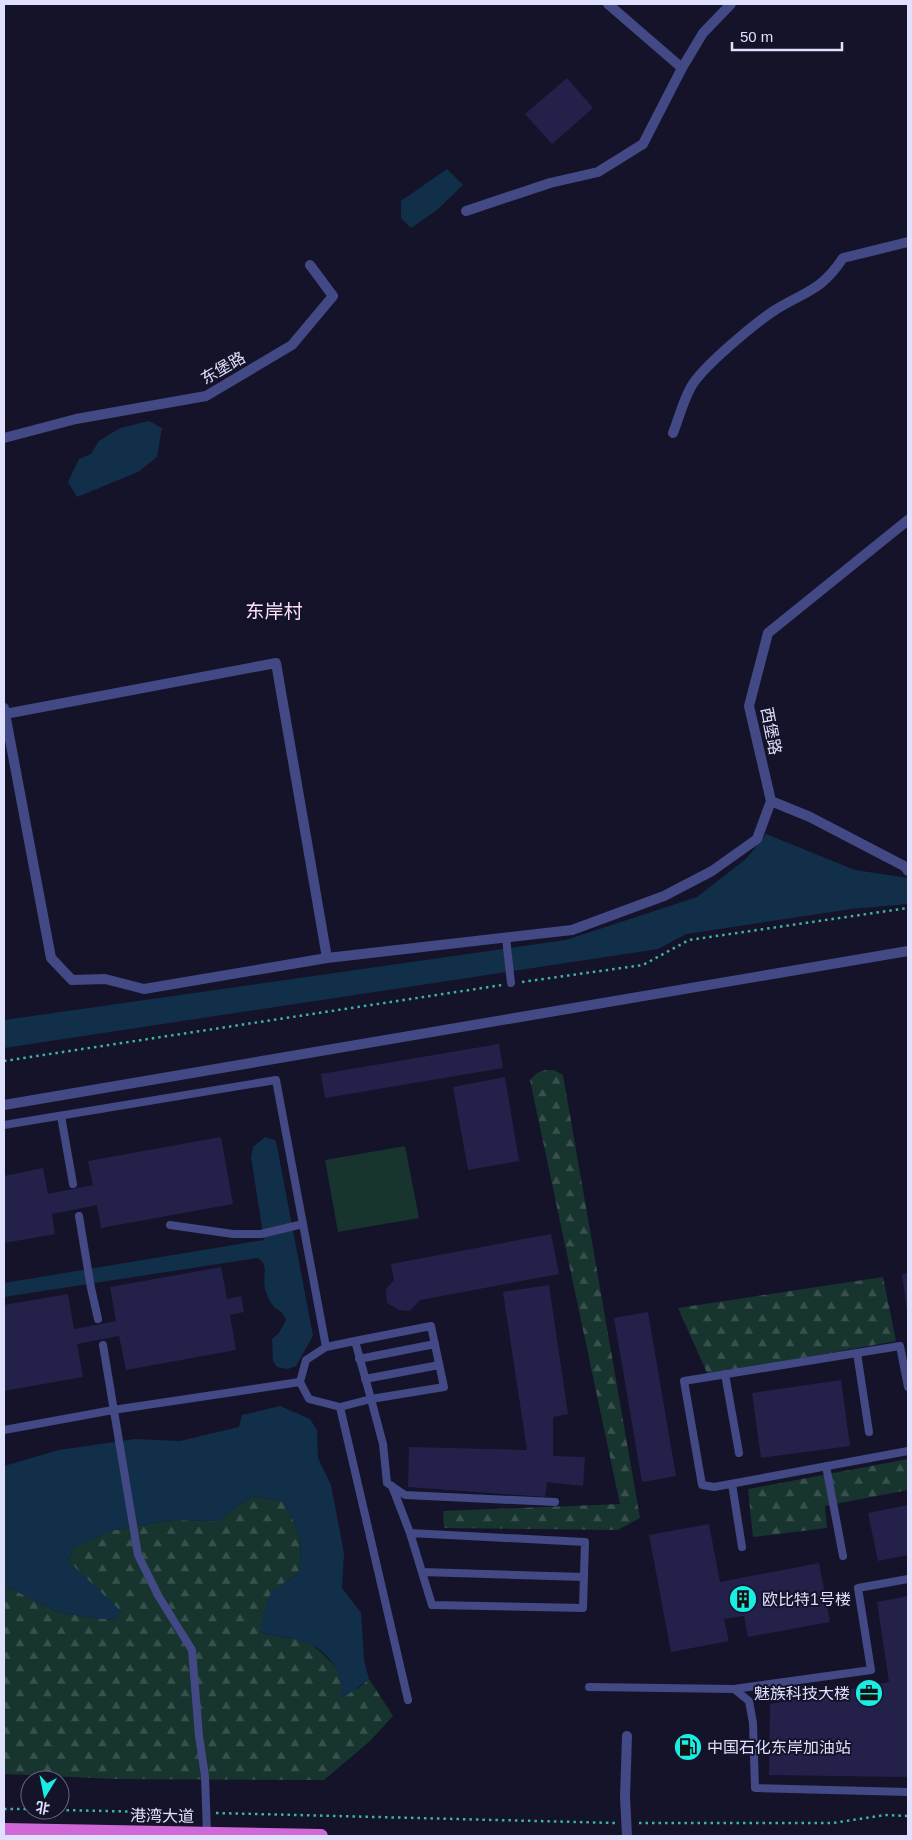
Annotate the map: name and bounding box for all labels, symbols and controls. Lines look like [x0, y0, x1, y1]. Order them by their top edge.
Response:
scale bar [732, 20, 842, 52]
text: 50 m [740, 28, 773, 45]
street label: 东堡路 [198, 349, 248, 387]
district label: 东岸村 [245, 601, 303, 622]
street label: 西堡路 [758, 706, 784, 756]
building icon: 欧比特1号楼 [728, 1584, 758, 1614]
place label: 欧比特1号楼 [762, 1591, 851, 1608]
office icon: 魅族科技大楼 [854, 1678, 884, 1708]
place label: 魅族科技大楼 [754, 1685, 850, 1702]
fuel station icon: 中国石化东岸加油站 [673, 1732, 703, 1762]
place label: 中国石化东岸加油站 [707, 1739, 851, 1756]
north arrow [20, 1770, 70, 1820]
text: 北 [34, 1799, 51, 1817]
street label: 港湾大道 [130, 1807, 194, 1825]

